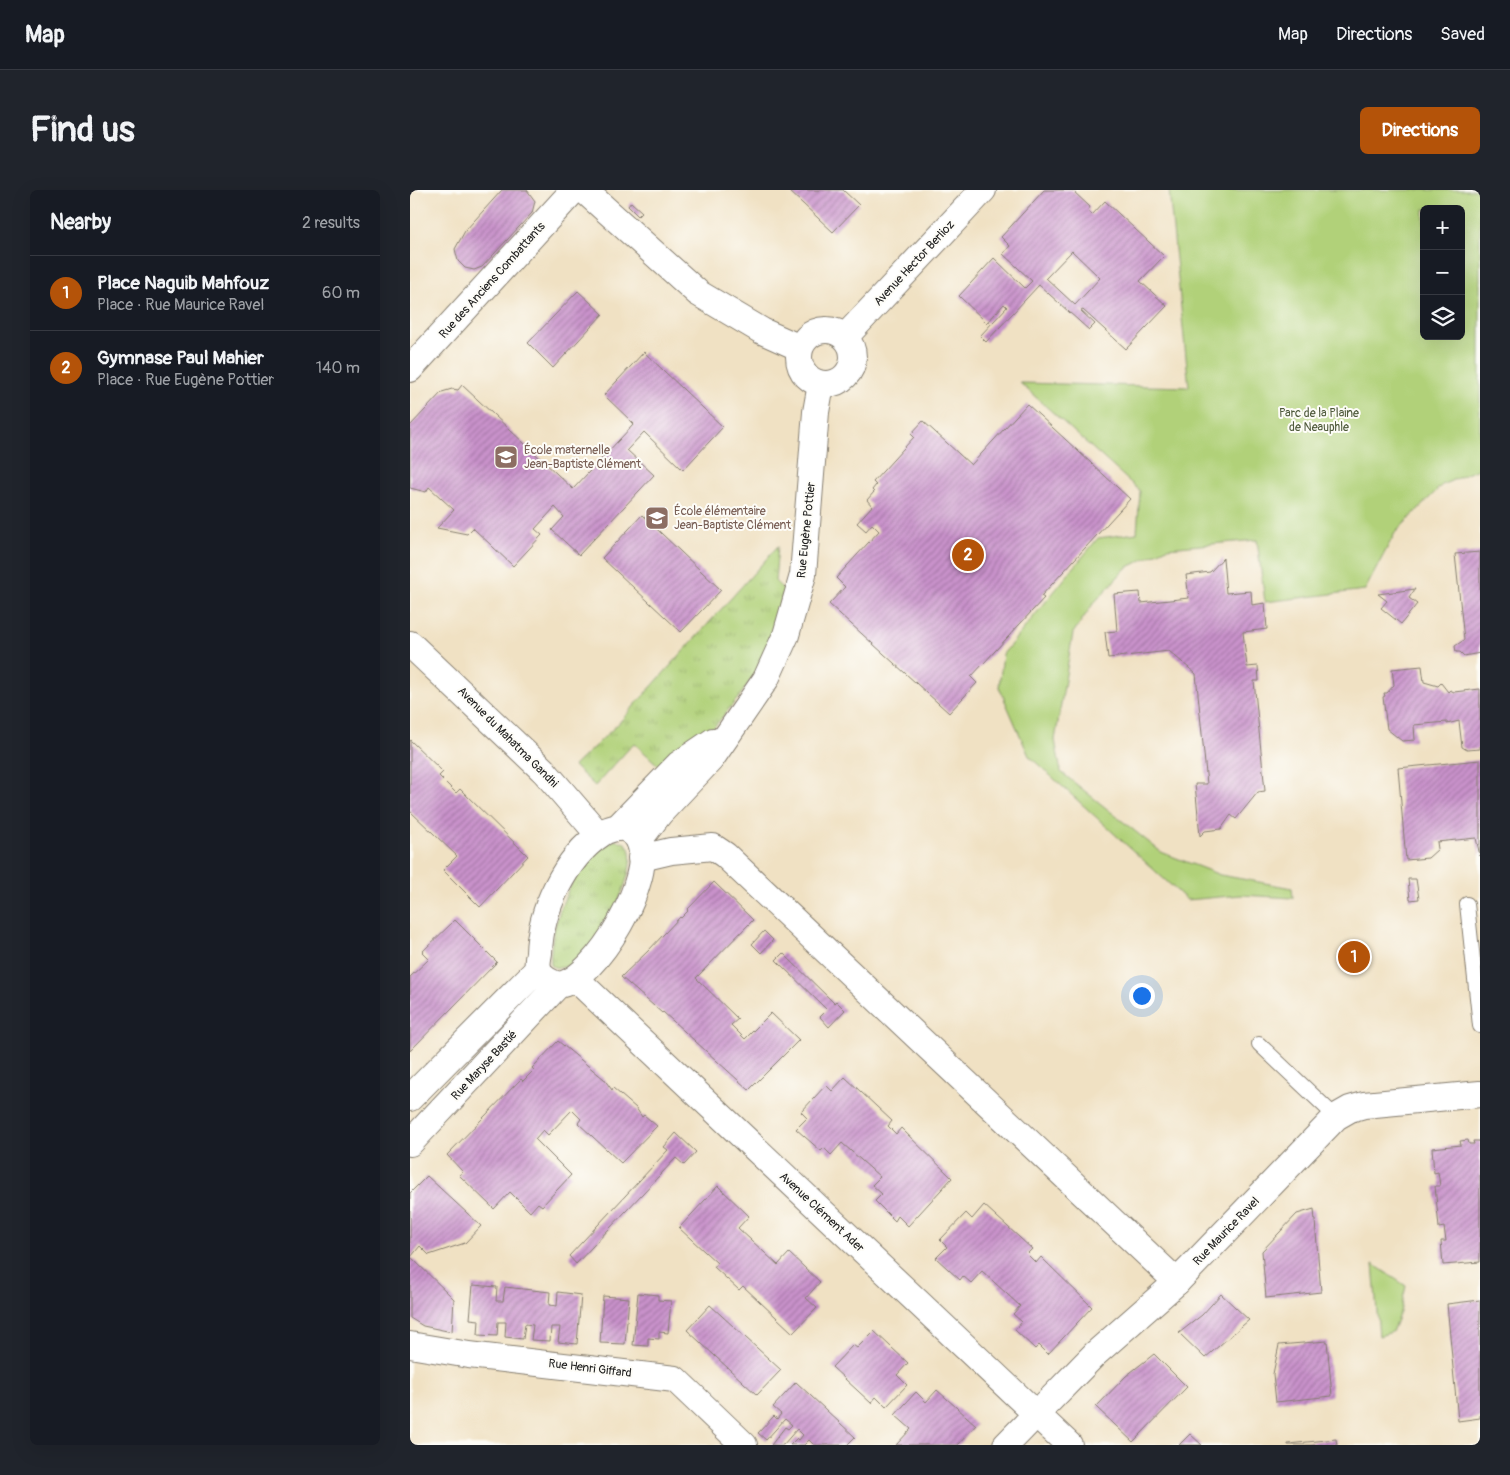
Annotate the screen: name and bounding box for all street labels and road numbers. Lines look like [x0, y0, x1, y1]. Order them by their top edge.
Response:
street label: Avenue Hector Berlioz [871, 217, 958, 309]
street label: Rue des Anciens Combattants [436, 219, 549, 342]
street label: Rue Eugène Pottier [794, 481, 819, 579]
street label: Avenue du Mahatma Gandhi [454, 684, 561, 791]
street label: Rue Maryse Bastié [448, 1027, 521, 1103]
street label: Avenue Clément Ader [776, 1169, 868, 1256]
street label: Rue Maurice Ravel [1190, 1194, 1263, 1269]
street label: Rue Henri Giffard [548, 1356, 632, 1381]

